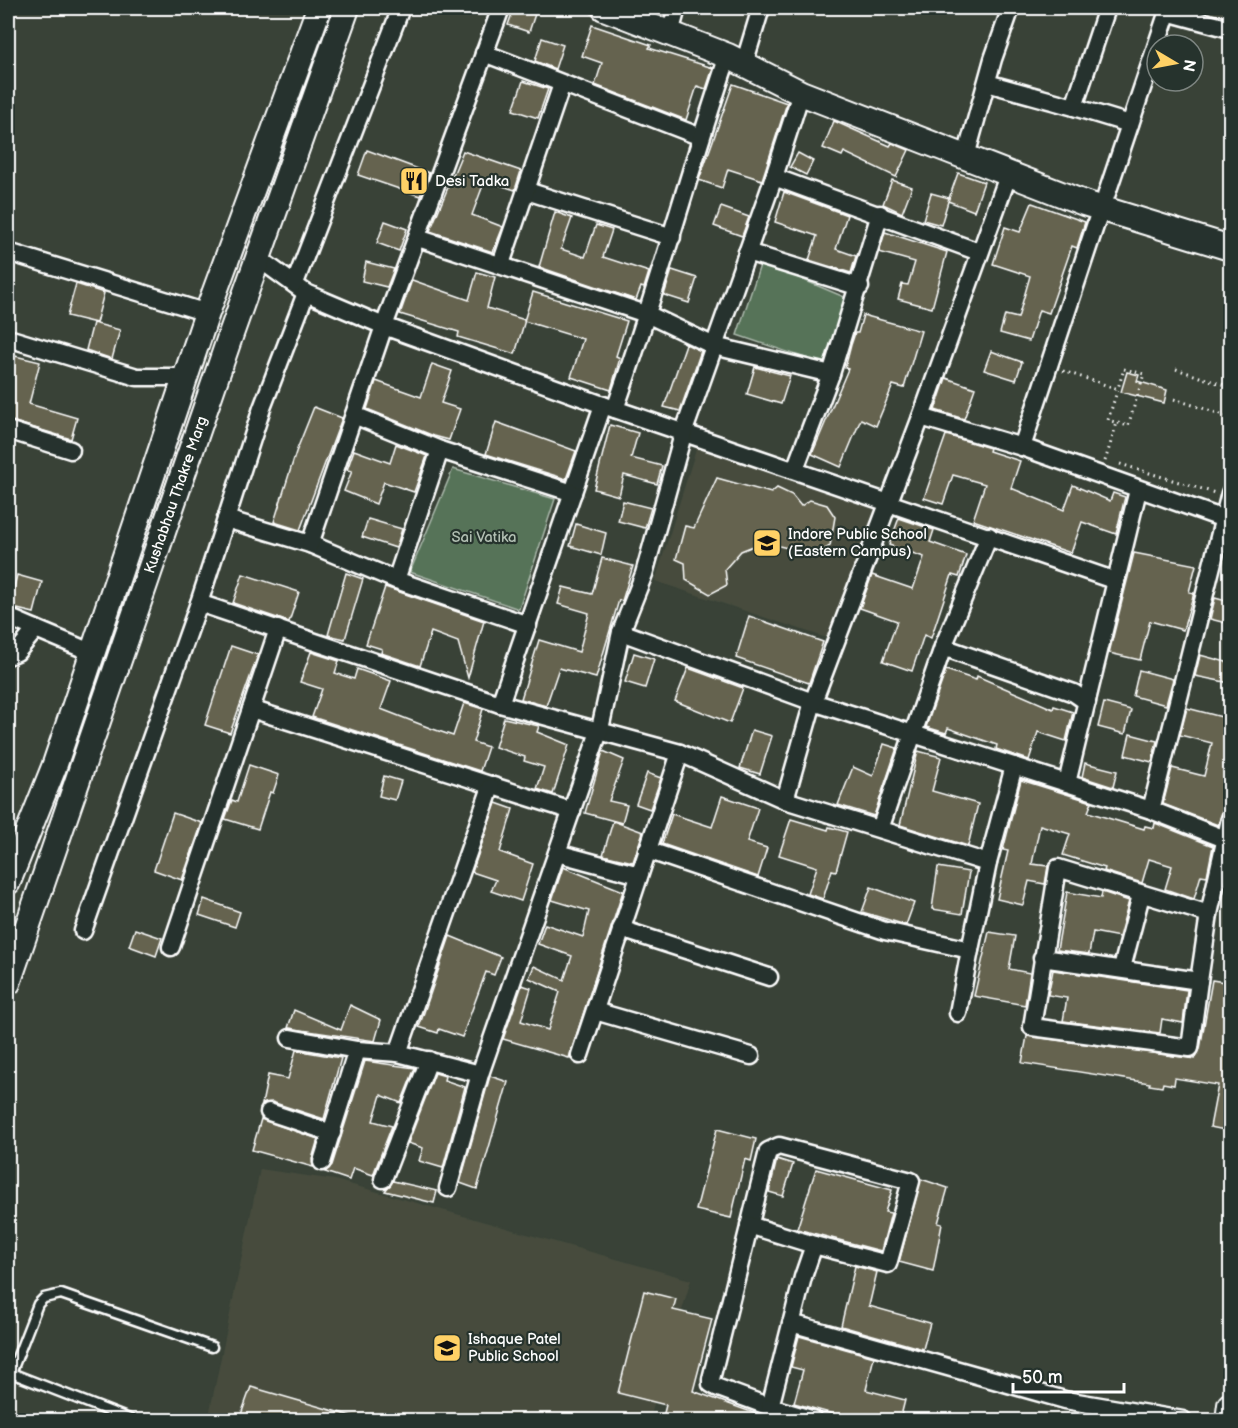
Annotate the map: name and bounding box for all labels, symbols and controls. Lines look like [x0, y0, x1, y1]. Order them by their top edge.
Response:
north arrow [1145, 33, 1205, 93]
text: N [1178, 58, 1199, 73]
restaurant icon: Desi Tadka [398, 165, 430, 197]
place label: Desi Tadka [435, 172, 509, 191]
street label: Kushabhau Thakre Marg [140, 414, 212, 576]
place label: Indore Public School (Eastern Campus) [788, 525, 927, 561]
school or university icon: Indore Public School (Eastern Campus) [751, 527, 783, 559]
park label: Sai Vatika [452, 528, 516, 547]
place label: Ishaque Patel Public School [468, 1330, 561, 1366]
school or university icon: Ishaque Patel Public School [431, 1332, 463, 1364]
scale bar [1013, 1356, 1124, 1394]
text: 50 m [1022, 1367, 1063, 1388]

